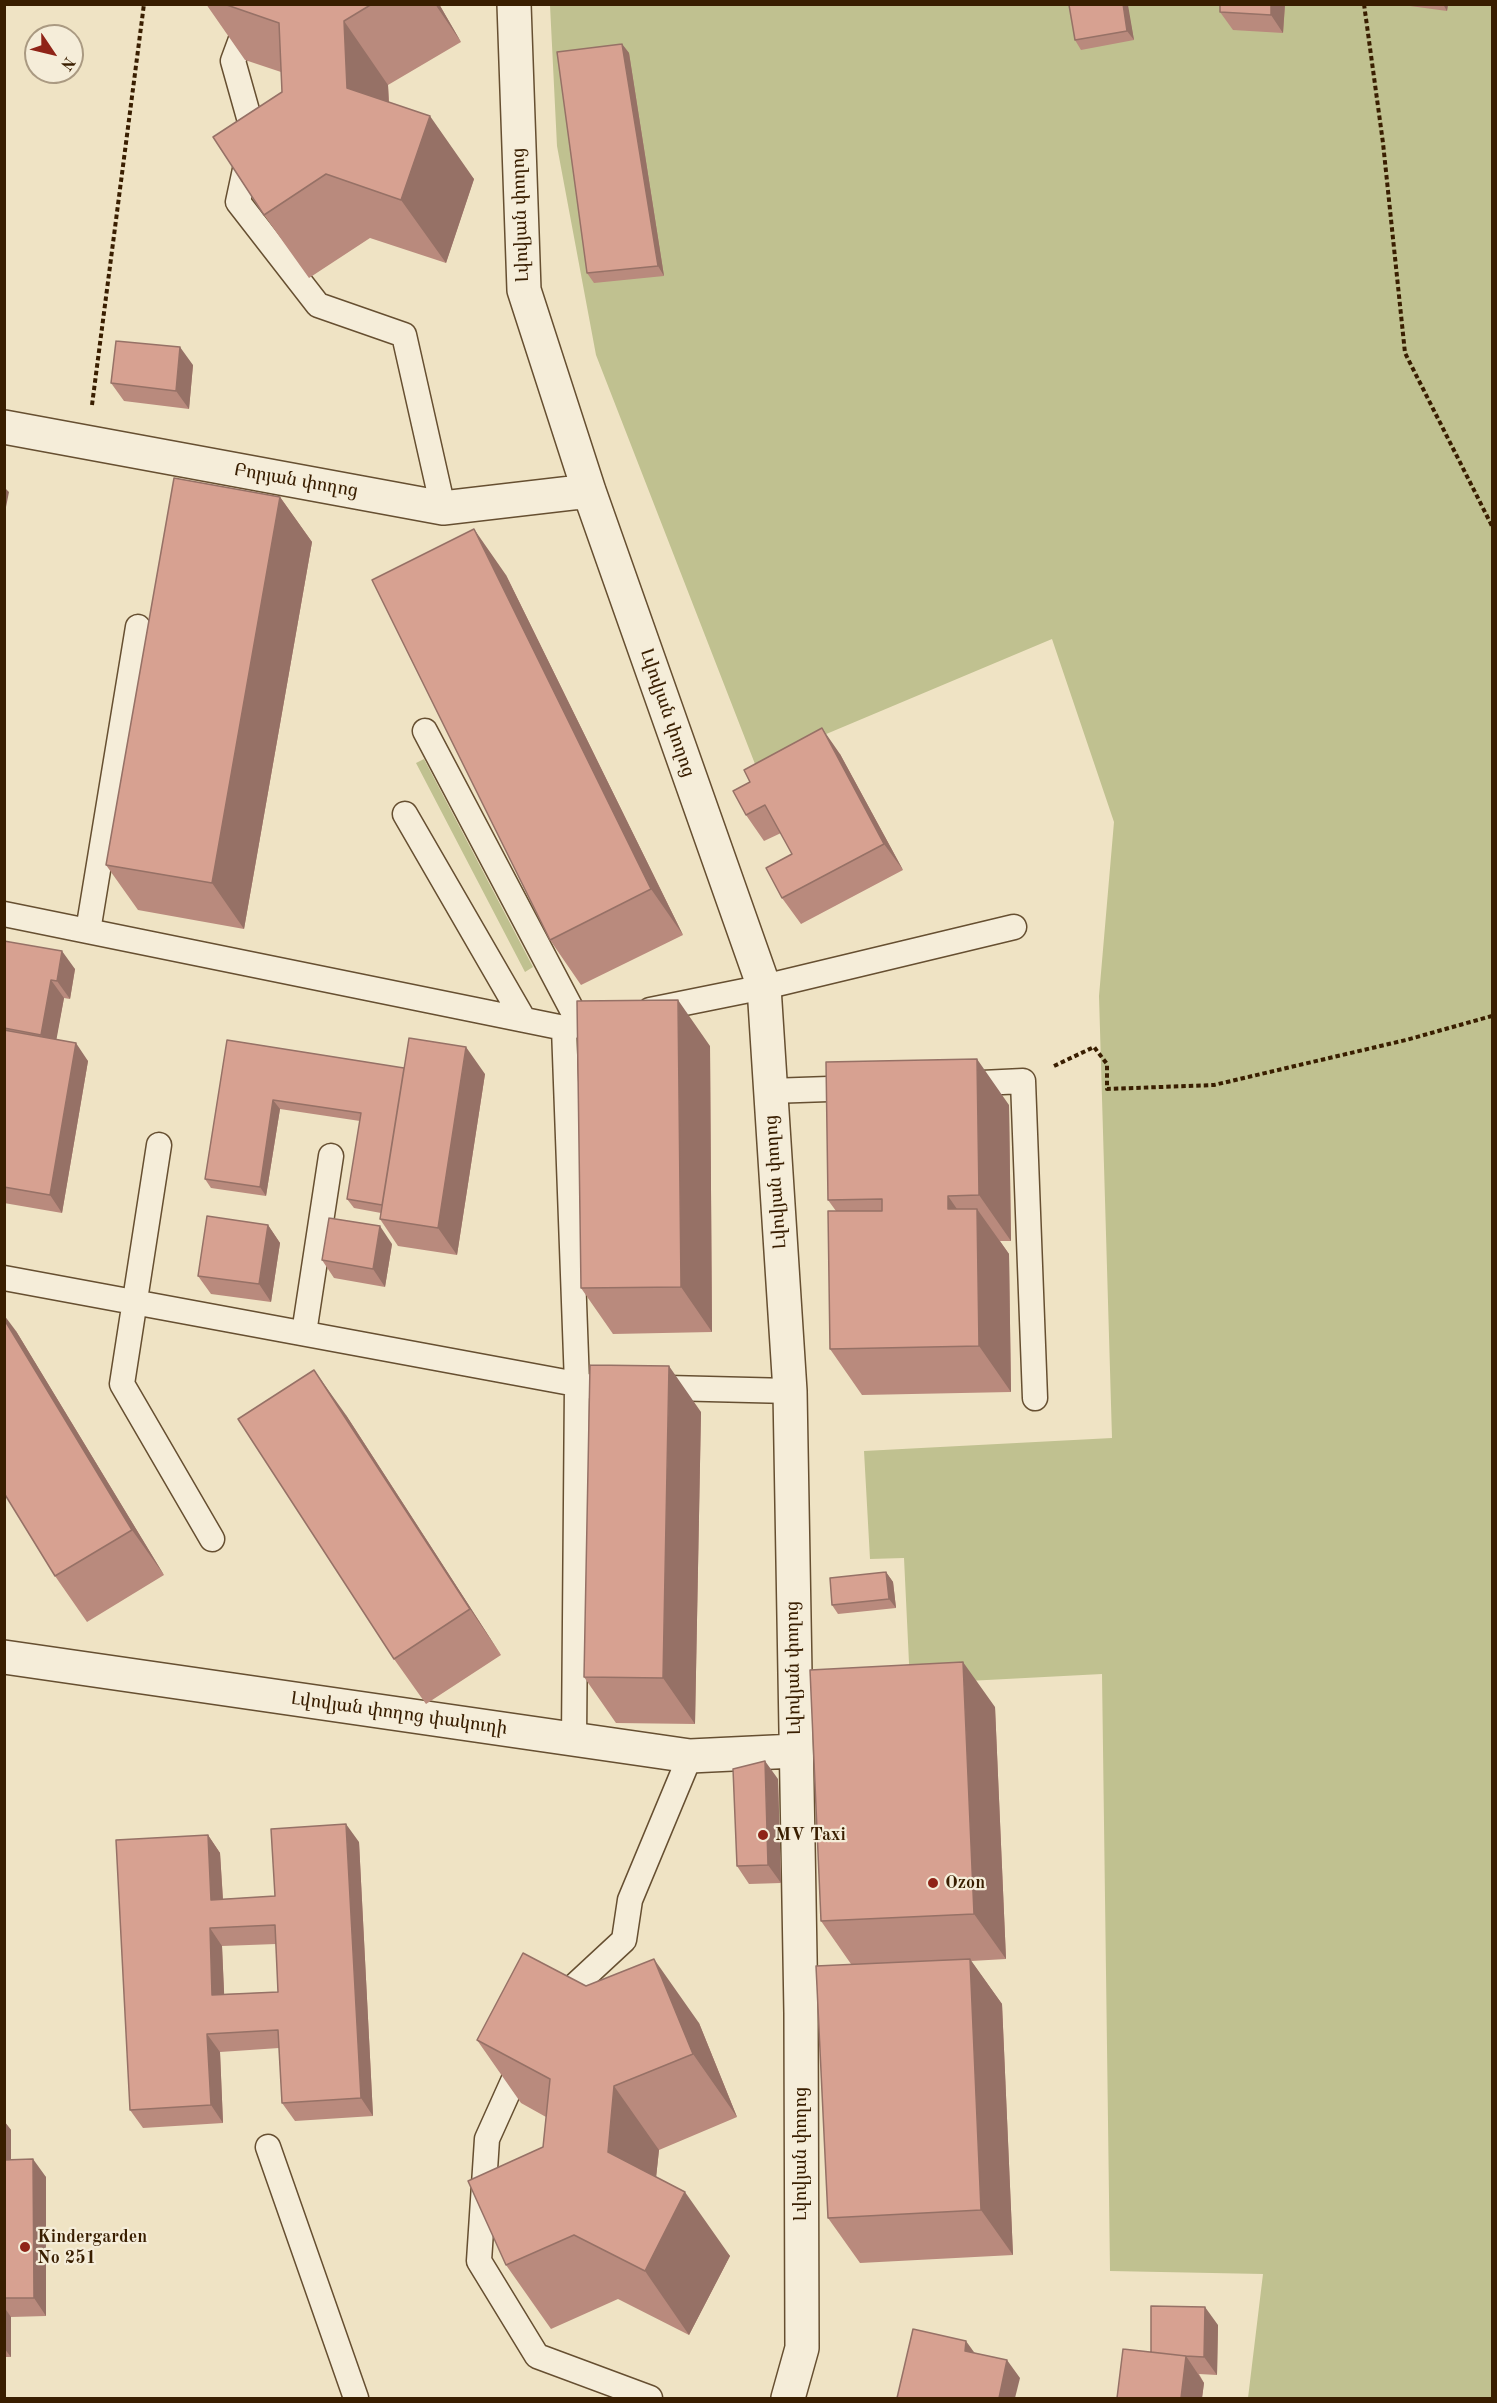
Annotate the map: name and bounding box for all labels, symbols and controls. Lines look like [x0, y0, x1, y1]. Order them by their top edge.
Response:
north arrow [24, 24, 84, 84]
text: N [57, 54, 77, 73]
street label: Լվովյան փողոց [508, 147, 534, 283]
street label: Բորյան փողոց [232, 459, 360, 503]
street label: Լվովյան փողոց [635, 646, 699, 780]
street label: Լվովյան փողոց [761, 1114, 791, 1250]
street label: Լվովյան փողոց [782, 1601, 806, 1735]
street label: Լվովյան փողոց փակուղի [289, 1688, 509, 1740]
place label: MV Taxi [775, 1824, 846, 1846]
marker: MV Taxi [756, 1828, 770, 1842]
place label: Ozon [945, 1872, 985, 1894]
marker: Ozon [926, 1876, 940, 1890]
street label: Լվովյան փողոց [790, 2087, 812, 2221]
place label: Kindergarden No 251 [37, 2226, 147, 2268]
marker: Kindergarden No 251 [18, 2240, 32, 2254]

